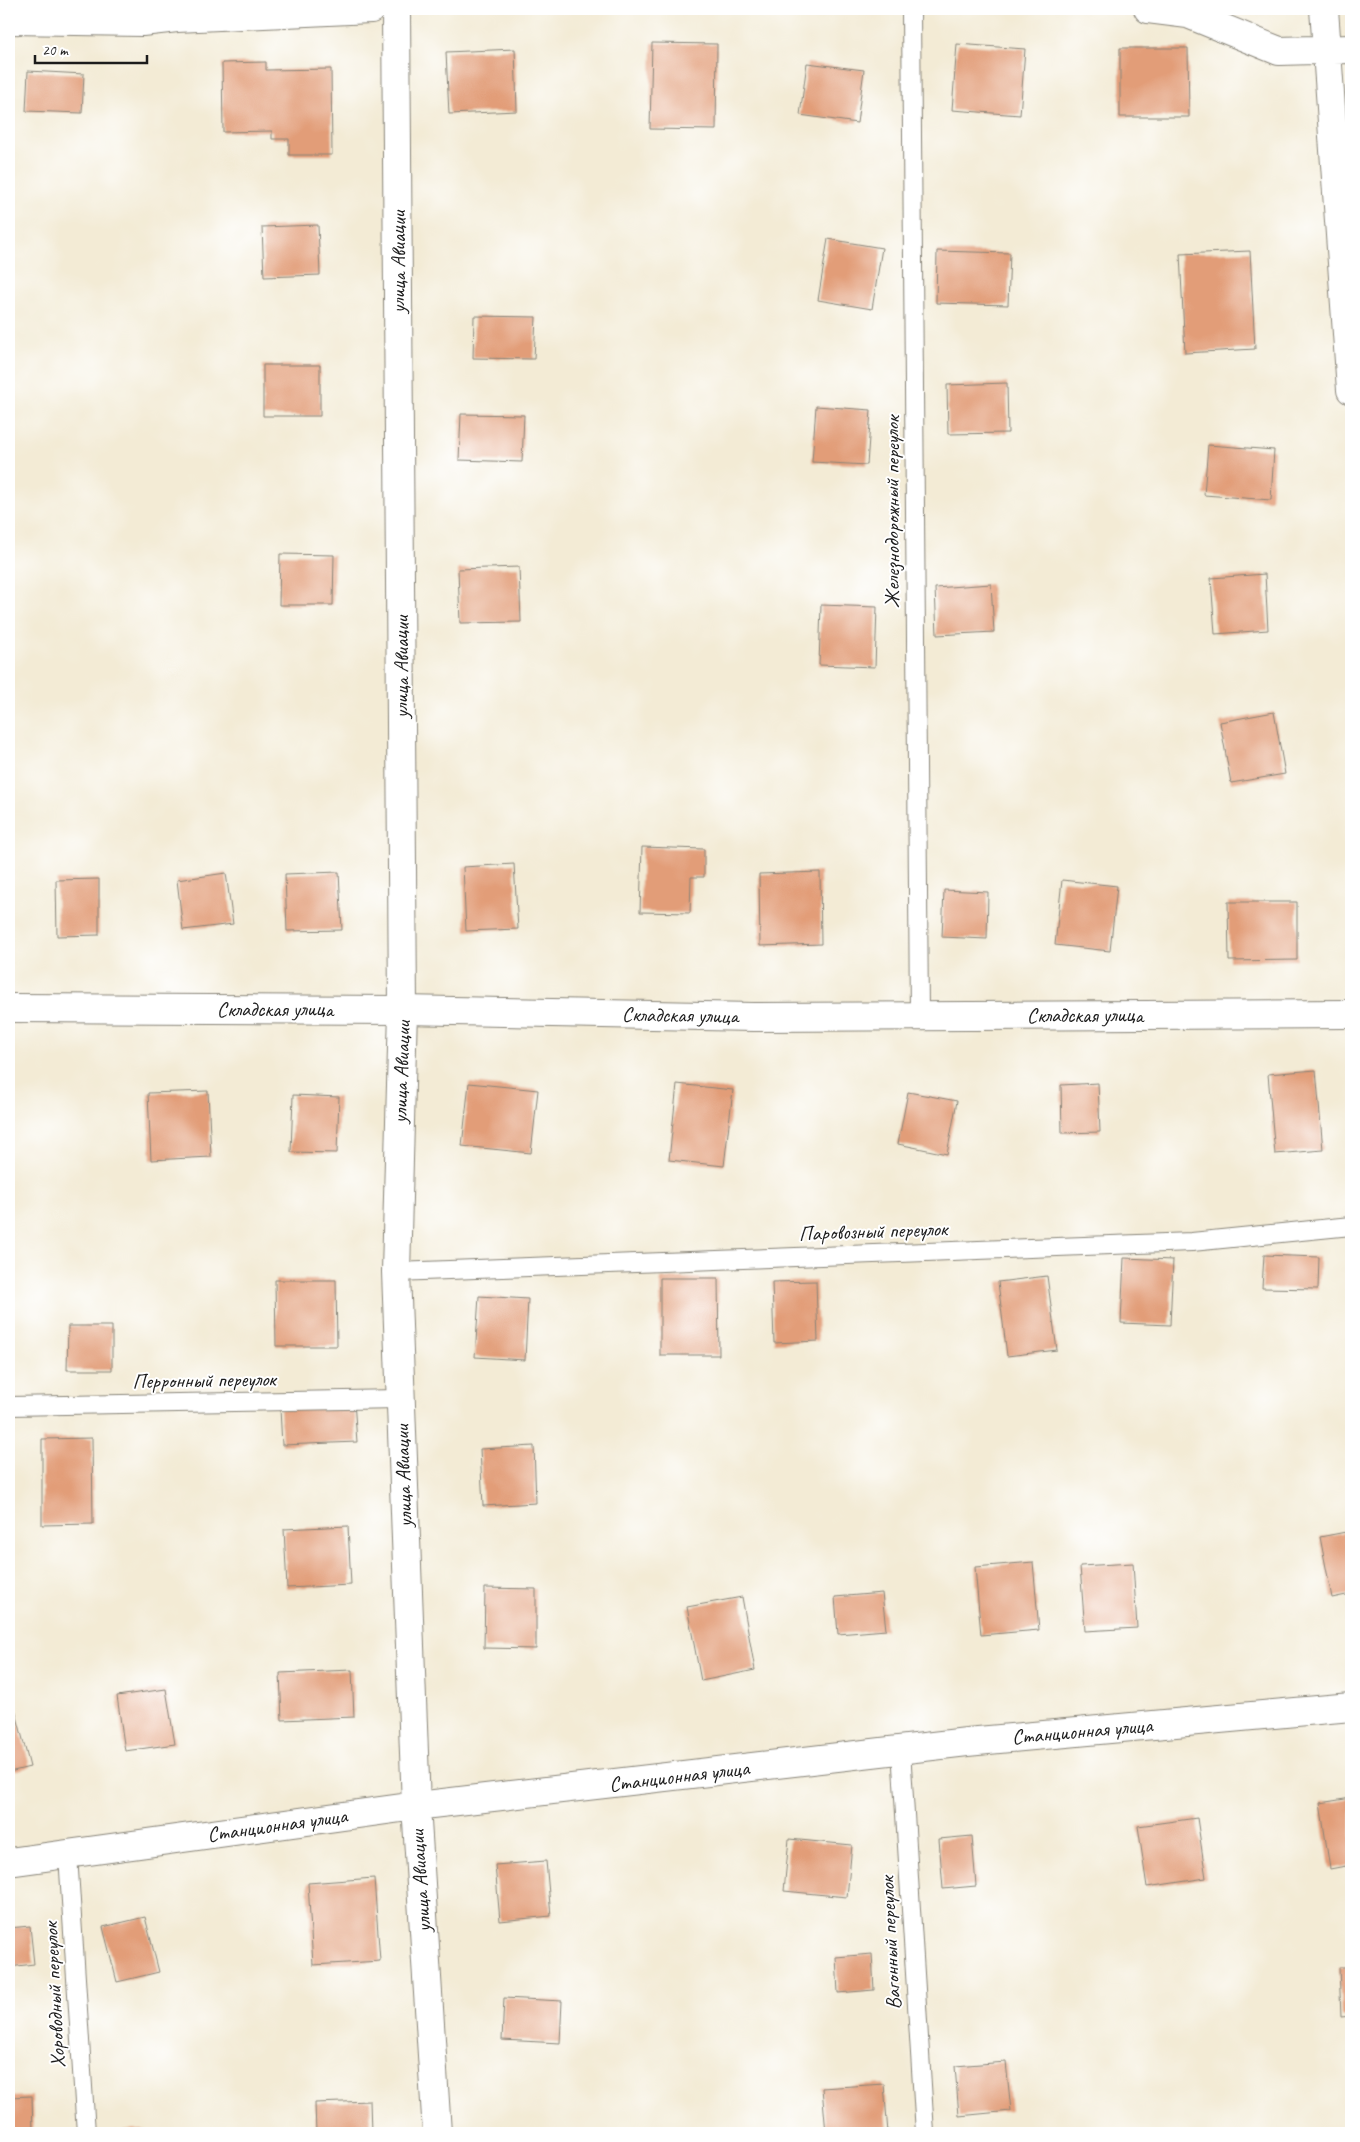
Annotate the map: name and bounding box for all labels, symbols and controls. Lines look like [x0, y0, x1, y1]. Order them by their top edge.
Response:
scale bar [35, 32, 148, 64]
text: 20 m [42, 41, 69, 60]
street label: улица Авиации [385, 210, 411, 315]
street label: Железнодорожный переулок [879, 414, 905, 608]
street label: улица Авиации [388, 615, 414, 720]
street label: Складская улица [217, 996, 336, 1022]
street label: Складская улица [622, 1001, 741, 1029]
street label: Складская улица [1027, 1002, 1146, 1028]
street label: улица Авиации [386, 1019, 416, 1126]
street label: Паровозный переулок [798, 1215, 950, 1247]
street label: Перронный переулок [132, 1366, 278, 1394]
street label: улица Авиации [388, 1423, 418, 1530]
street label: Станционная улица [1011, 1712, 1155, 1750]
street label: Станционная улица [607, 1754, 752, 1797]
street label: Станционная улица [205, 1802, 350, 1848]
street label: улица Авиации [403, 1828, 437, 1935]
street label: Вагонный переулок [873, 1873, 906, 2010]
street label: Хороводный переулок [37, 1919, 71, 2068]

